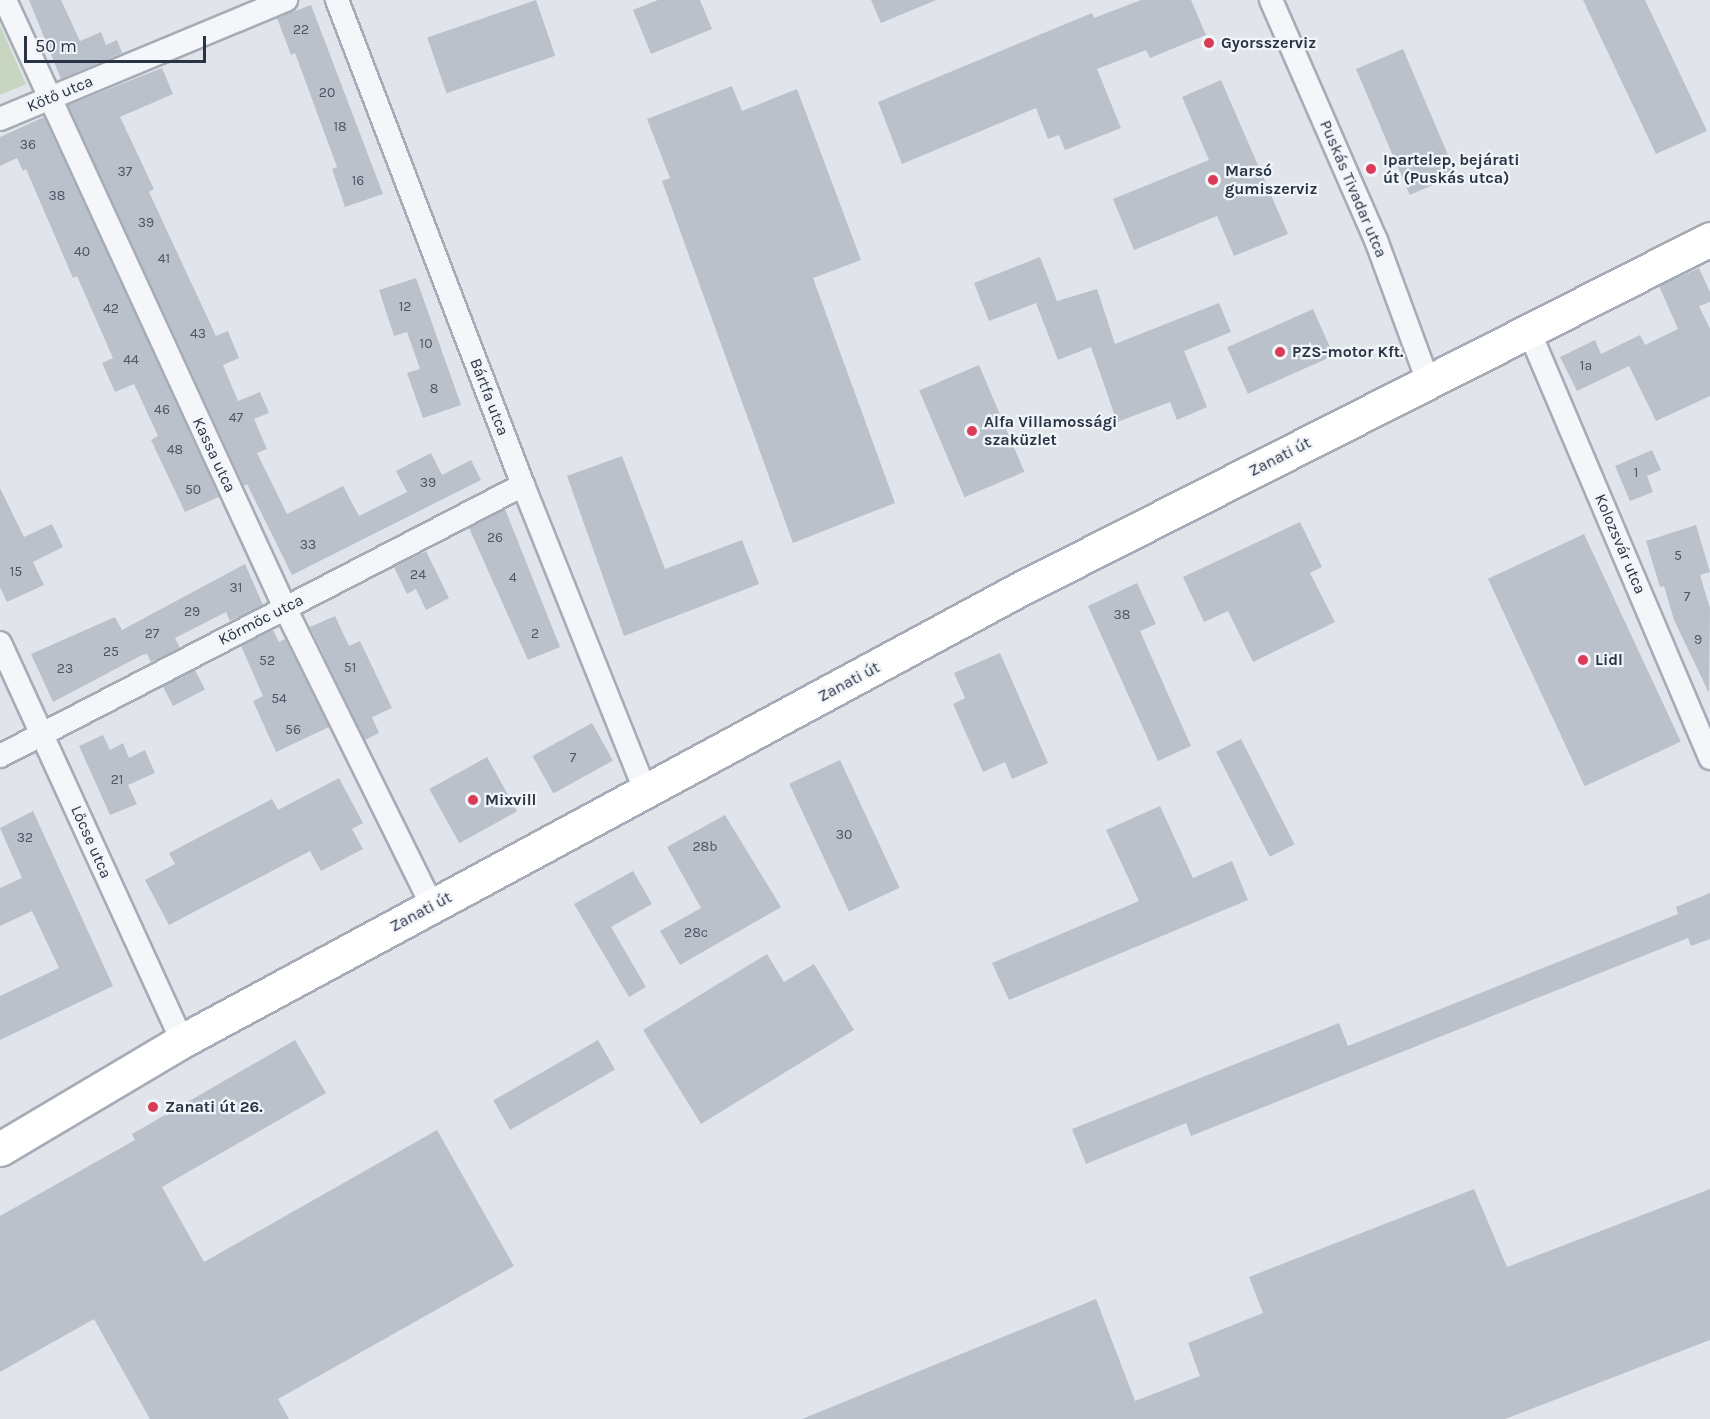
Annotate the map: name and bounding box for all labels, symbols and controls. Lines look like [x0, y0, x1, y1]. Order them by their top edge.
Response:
house number: 22 [293, 22, 309, 38]
scale bar [27, 24, 208, 62]
place label: Gyorsszerviz [1221, 33, 1316, 53]
text: 50 m [35, 35, 77, 57]
marker: Gyorsszerviz [1202, 36, 1216, 50]
street label: Kötő utca [24, 72, 96, 116]
house number: 20 [319, 85, 335, 101]
street label: Puskás Tivadar utca [1315, 117, 1391, 261]
house number: 18 [333, 119, 347, 135]
house number: 36 [20, 137, 36, 153]
place label: Ipartelep, bejárati út (Puskás utca) [1383, 150, 1519, 188]
place label: Marsó gumiszerviz [1225, 161, 1317, 199]
marker: Ipartelep, bejárati út (Puskás utca) [1364, 162, 1378, 176]
house number: 37 [118, 164, 132, 180]
house number: 16 [352, 173, 364, 189]
marker: Marsó gumiszerviz [1206, 173, 1220, 187]
house number: 38 [49, 188, 65, 204]
house number: 39 [138, 215, 154, 231]
house number: 40 [74, 244, 90, 260]
house number: 41 [158, 251, 170, 267]
house number: 12 [399, 299, 411, 315]
house number: 42 [103, 301, 119, 317]
house number: 43 [190, 326, 206, 342]
house number: 10 [420, 336, 432, 352]
place label: PZS-motor Kft. [1292, 342, 1404, 362]
marker: PZS-motor Kft. [1273, 345, 1287, 359]
house number: 44 [123, 352, 139, 368]
street label: Bártfa utca [465, 356, 513, 438]
house number: 1a [1580, 358, 1592, 374]
house number: 8 [430, 381, 438, 397]
house number: 46 [154, 402, 170, 418]
house number: 47 [229, 410, 243, 426]
place label: Alfa Villamossági szaküzlet [984, 412, 1117, 450]
street label: Kassa utca [188, 414, 240, 496]
marker: Alfa Villamossági szaküzlet [965, 424, 979, 438]
street label: Zanati út [1246, 433, 1314, 481]
house number: 48 [167, 442, 183, 458]
house number: 1 [1634, 465, 1638, 481]
house number: 39 [420, 475, 436, 491]
house number: 50 [185, 482, 201, 498]
street label: Kolozsvár utca [1590, 491, 1650, 597]
house number: 26 [487, 530, 503, 546]
house number: 33 [300, 537, 316, 553]
house number: 5 [1674, 548, 1682, 564]
house number: 15 [10, 564, 22, 580]
house number: 24 [410, 567, 426, 583]
house number: 4 [509, 570, 517, 586]
house number: 31 [230, 580, 242, 596]
house number: 7 [1684, 589, 1690, 605]
street label: Körmöc utca [215, 590, 307, 650]
house number: 29 [184, 604, 200, 620]
house number: 38 [1114, 607, 1130, 623]
house number: 27 [145, 626, 159, 642]
house number: 2 [531, 626, 539, 642]
house number: 9 [1694, 632, 1702, 648]
house number: 25 [103, 644, 119, 660]
place label: Lidl [1595, 650, 1623, 670]
house number: 52 [259, 653, 275, 669]
marker: Lidl [1576, 653, 1590, 667]
street label: Zanati út [815, 658, 883, 706]
house number: 51 [344, 660, 356, 676]
house number: 23 [57, 661, 73, 677]
house number: 54 [271, 691, 287, 707]
house number: 56 [285, 722, 301, 738]
house number: 7 [570, 750, 576, 766]
house number: 21 [111, 772, 123, 788]
place label: Mixvill [485, 790, 536, 810]
marker: Mixvill [466, 793, 480, 807]
street label: Lőcse utca [66, 803, 116, 881]
house number: 30 [836, 827, 852, 843]
house number: 32 [17, 830, 33, 846]
house number: 28b [692, 839, 718, 855]
street label: Zanati út [387, 888, 455, 936]
house number: 28c [684, 925, 708, 941]
place label: Zanati út 26. [165, 1097, 263, 1117]
marker: Zanati út 26. [146, 1100, 160, 1114]

